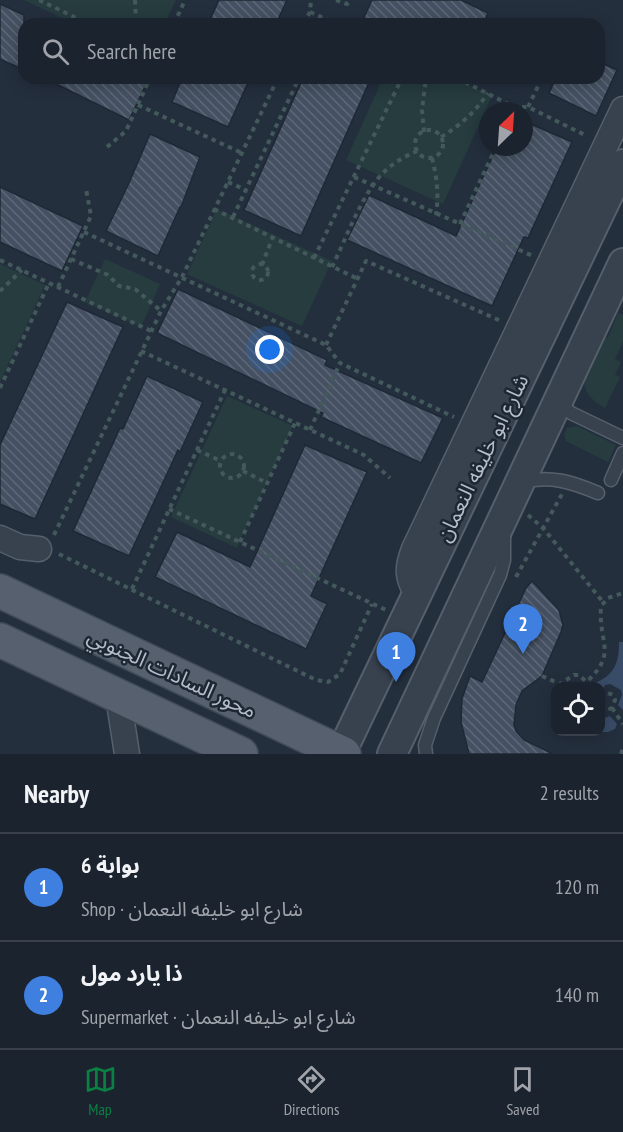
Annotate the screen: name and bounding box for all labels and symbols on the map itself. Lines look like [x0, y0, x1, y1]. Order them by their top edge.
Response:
north arrow [479, 102, 533, 156]
your location [255, 335, 284, 364]
street label: شارع ابو خليفه النعمان [430, 370, 536, 547]
pin: 2 [504, 604, 542, 654]
street label: محور السادات الجنوبي [82, 622, 261, 727]
pin: 1 [376, 632, 416, 682]

